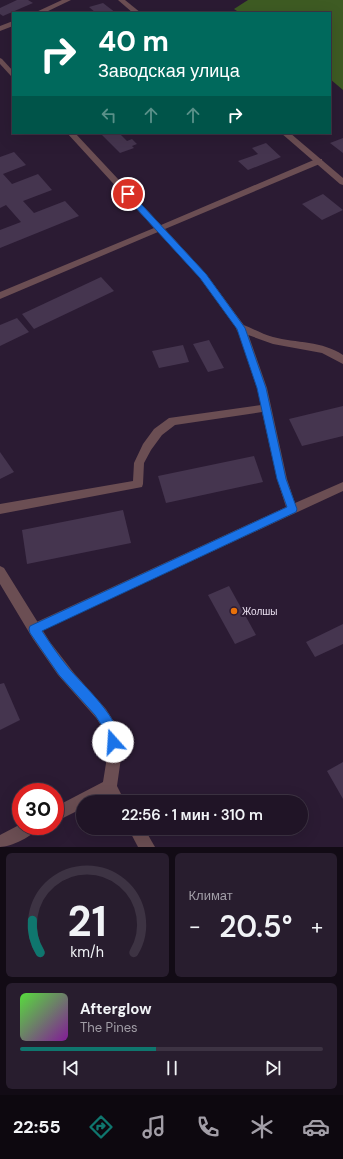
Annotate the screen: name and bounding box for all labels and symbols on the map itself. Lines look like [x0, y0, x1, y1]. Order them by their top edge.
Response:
pin [111, 177, 145, 211]
place label: Жолшы [242, 605, 278, 618]
marker: Жолшы [229, 606, 239, 616]
position arrow [92, 721, 134, 763]
speed limit sign: 30 [12, 783, 64, 835]

